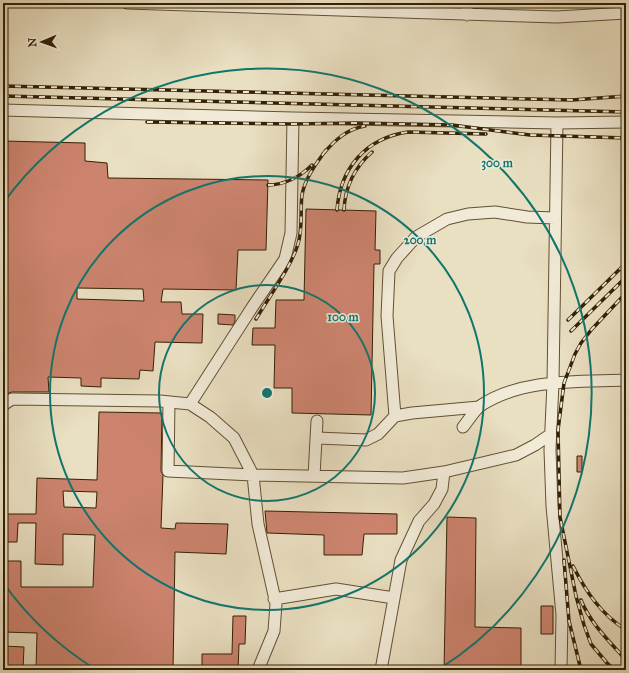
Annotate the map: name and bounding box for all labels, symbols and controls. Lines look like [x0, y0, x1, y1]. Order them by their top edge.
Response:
north arrow [22, 22, 62, 62]
text: N [26, 37, 39, 47]
text: 300 m [481, 156, 514, 171]
text: 200 m [404, 233, 437, 247]
text: 100 m [327, 310, 360, 324]
centre of rings [260, 386, 274, 400]

